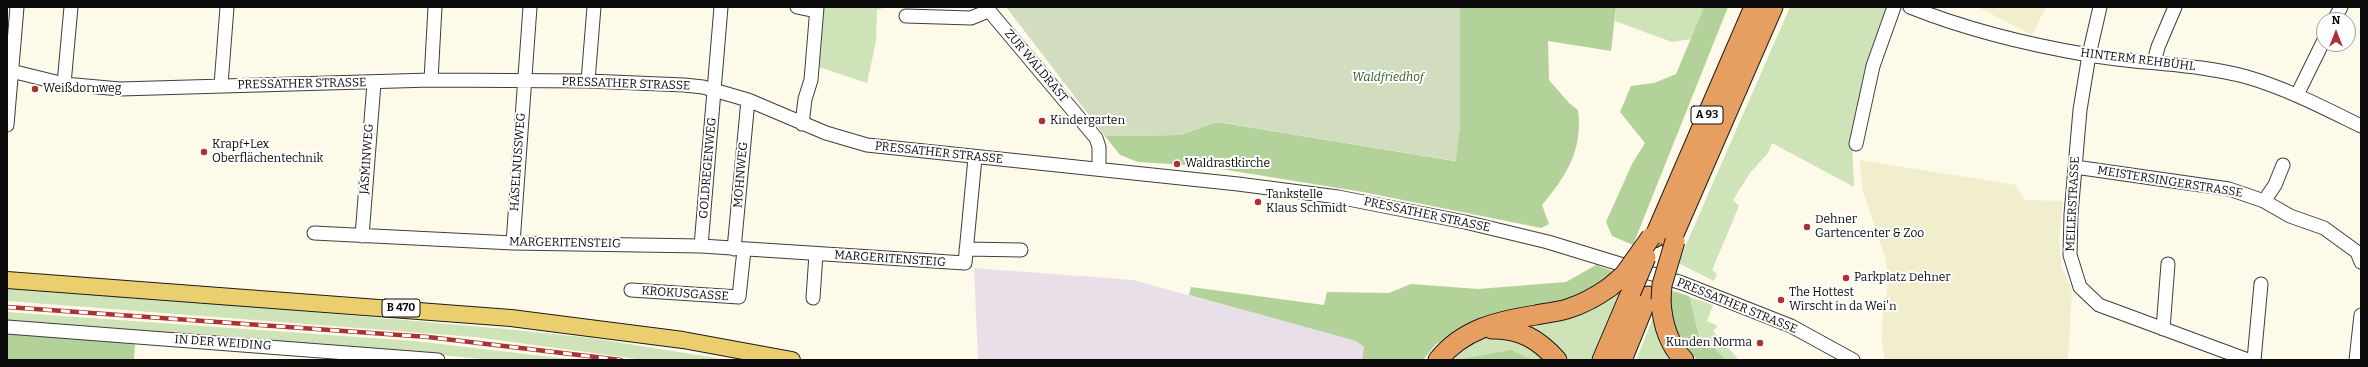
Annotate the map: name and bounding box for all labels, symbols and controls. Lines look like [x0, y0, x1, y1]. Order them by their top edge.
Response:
north arrow [2316, 12, 2356, 52]
text: N [2332, 14, 2340, 27]
street label: ZUR WALDRAST [1001, 27, 1071, 105]
street label: HINTERM REHBÜHL [2080, 46, 2196, 74]
park label: Waldfriedhof [1352, 71, 1424, 85]
street label: PRESSATHER STRASSE [561, 75, 691, 93]
street label: PRESSATHER STRASSE [237, 76, 367, 92]
place label: Weißdornweg [43, 82, 121, 96]
marker: Weißdornweg [30, 84, 40, 94]
road number: A 93 [1691, 106, 1723, 124]
street label: HASELNUSSWEG [507, 112, 529, 212]
place label: Kindergarten [1050, 114, 1125, 128]
marker: Kindergarten [1037, 116, 1047, 126]
street label: GOLDREGENWEG [696, 117, 720, 219]
street label: JASMINWEG [357, 123, 377, 195]
place label: Krapf+Lex Oberflächentechnik [212, 138, 323, 166]
street label: PRESSATHER STRASSE [874, 139, 1004, 167]
street label: MOHNWEG [731, 141, 751, 209]
marker: Krapf+Lex Oberflächentechnik [199, 147, 209, 157]
street label: MEILERSTRASSE [2063, 156, 2083, 252]
place label: Waldrastkirche [1185, 157, 1270, 171]
marker: Waldrastkirche [1172, 159, 1182, 169]
street label: MEISTERSINGERSTRASSE [2096, 163, 2244, 201]
place label: Tankstelle Klaus Schmidt [1266, 188, 1347, 216]
street label: PRESSATHER STRASSE [1362, 195, 1492, 235]
marker: Tankstelle Klaus Schmidt [1253, 197, 1263, 207]
place label: Dehner Gartencenter & Zoo [1815, 213, 1924, 241]
marker: Dehner Gartencenter & Zoo [1802, 222, 1812, 232]
street label: MARGERITENSTEIG [509, 235, 621, 251]
street label: MARGERITENSTEIG [834, 248, 946, 270]
place label: Parkplatz Dehner [1854, 271, 1951, 285]
marker: Parkplatz Dehner [1841, 273, 1851, 283]
street label: PRESSATHER STRASSE [1675, 275, 1799, 337]
street label: KROKUSGASSE [641, 284, 729, 304]
place label: The Hottest Wirscht in da Wei'n [1789, 286, 1896, 314]
marker: The Hottest Wirscht in da Wei'n [1776, 295, 1786, 305]
road number: B 470 [382, 299, 420, 317]
street label: IN DER WEIDING [174, 332, 272, 354]
place label: Kunden Norma [1666, 336, 1752, 350]
marker: Kunden Norma [1755, 338, 1765, 348]

